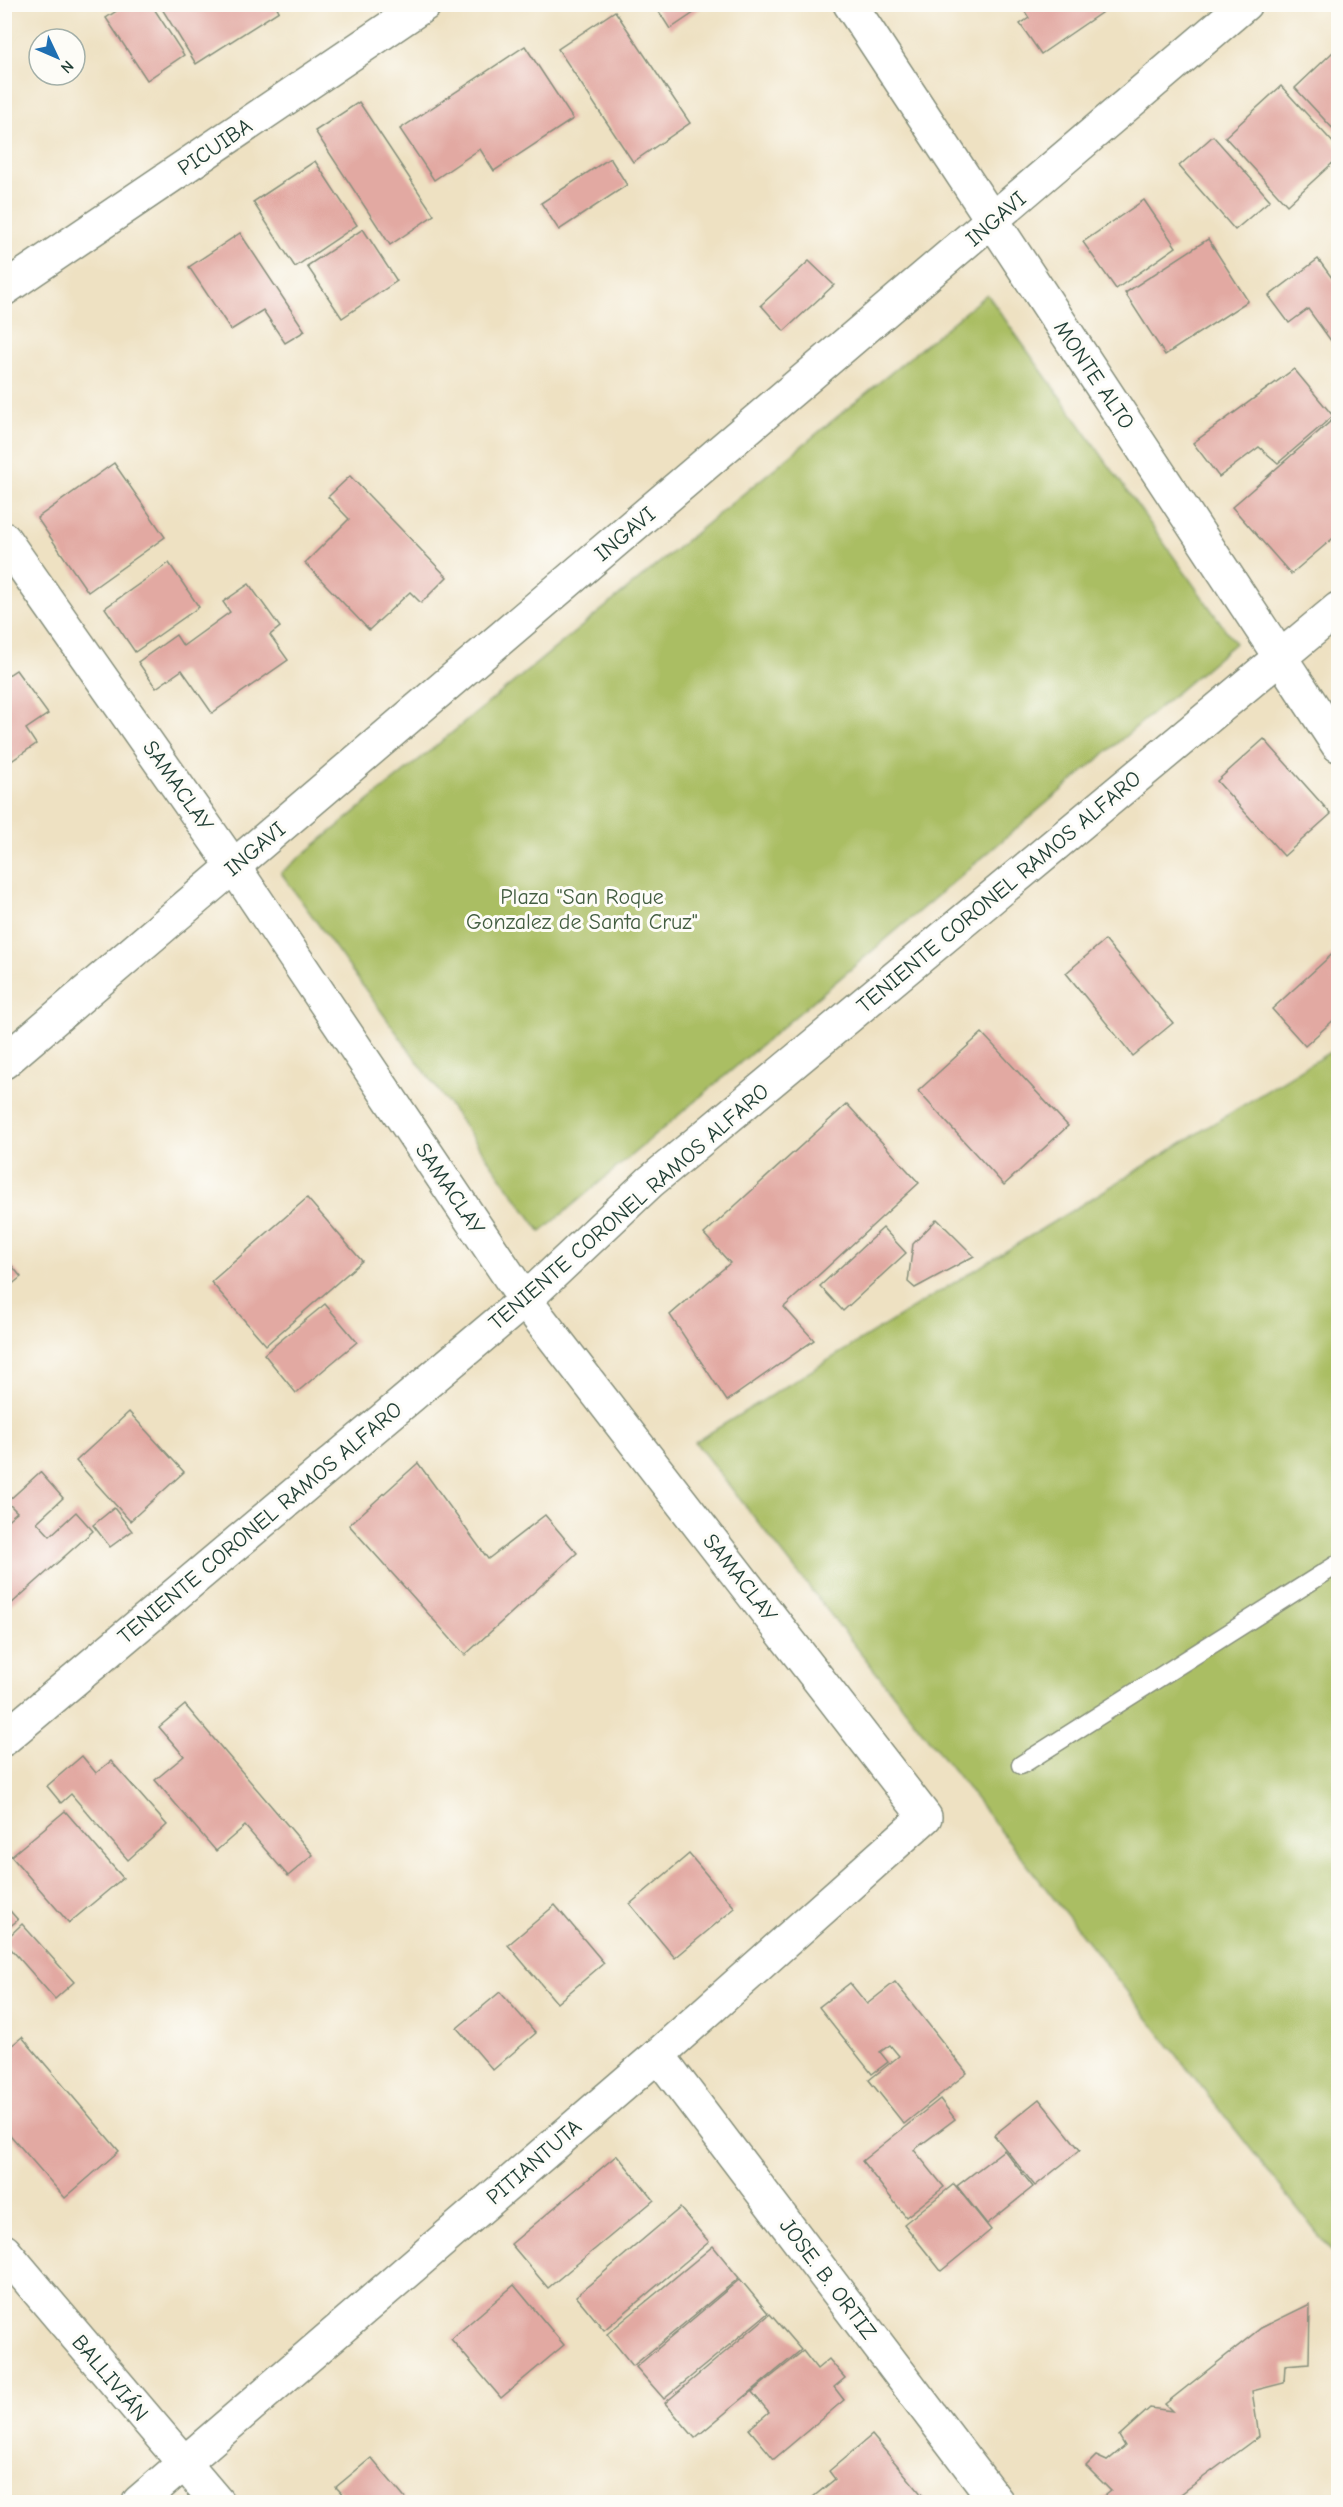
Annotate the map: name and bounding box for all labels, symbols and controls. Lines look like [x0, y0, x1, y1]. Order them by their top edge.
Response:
north arrow [27, 27, 87, 87]
text: N [57, 57, 77, 77]
street label: PICUIBA [173, 113, 257, 181]
street label: INGAVI [961, 186, 1031, 252]
street label: MONTE ALTO [1048, 316, 1140, 434]
street label: INGAVI [589, 501, 661, 567]
street label: SAMACLAY [137, 735, 219, 837]
street label: TENIENTE CORONEL RAMOS ALFARO [852, 765, 1146, 1019]
street label: INGAVI [219, 816, 291, 882]
park label: Plaza "San Roque Gonzalez de Santa Cruz" [466, 884, 698, 935]
street label: TENIENTE CORONEL RAMOS ALFARO [484, 1078, 774, 1336]
street label: SAMACLAY [410, 1138, 490, 1240]
street label: TENIENTE CORONEL RAMOS ALFARO [113, 1396, 407, 1650]
street label: SAMACLAY [697, 1529, 783, 1627]
street label: PITIANTUTA [481, 2114, 587, 2210]
street label: JOSE. B. ORTIZ [774, 2213, 882, 2345]
street label: BALLIVIÁN [66, 2330, 154, 2426]

